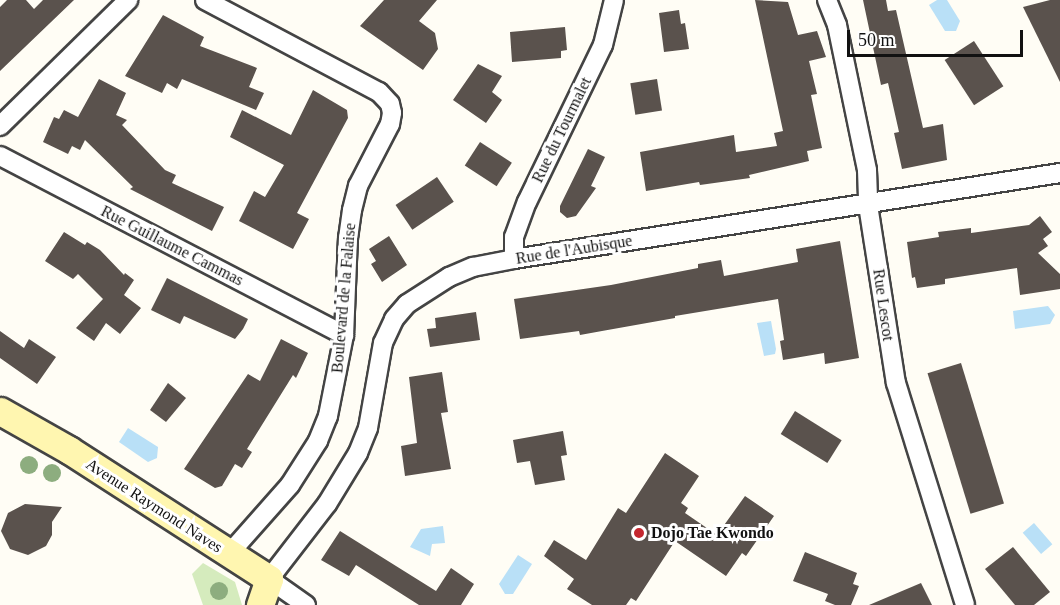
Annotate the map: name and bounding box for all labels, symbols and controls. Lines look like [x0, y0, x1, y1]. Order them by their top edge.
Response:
scale bar [850, 18, 1026, 56]
text: 50 m [858, 30, 895, 50]
street label: Rue du Tourmalet [528, 74, 596, 186]
street label: Rue Guillaume Cammas [98, 202, 246, 290]
street label: Boulevard de la Falaise [328, 222, 360, 374]
street label: Rue de l'Aubisque [514, 231, 634, 269]
street label: Rue Lescot [868, 268, 898, 342]
street label: Avenue Raymond Naves [82, 455, 226, 557]
place label: Dojo Tae Kwondo [651, 523, 774, 543]
marker: Dojo Tae Kwondo [632, 526, 646, 540]

